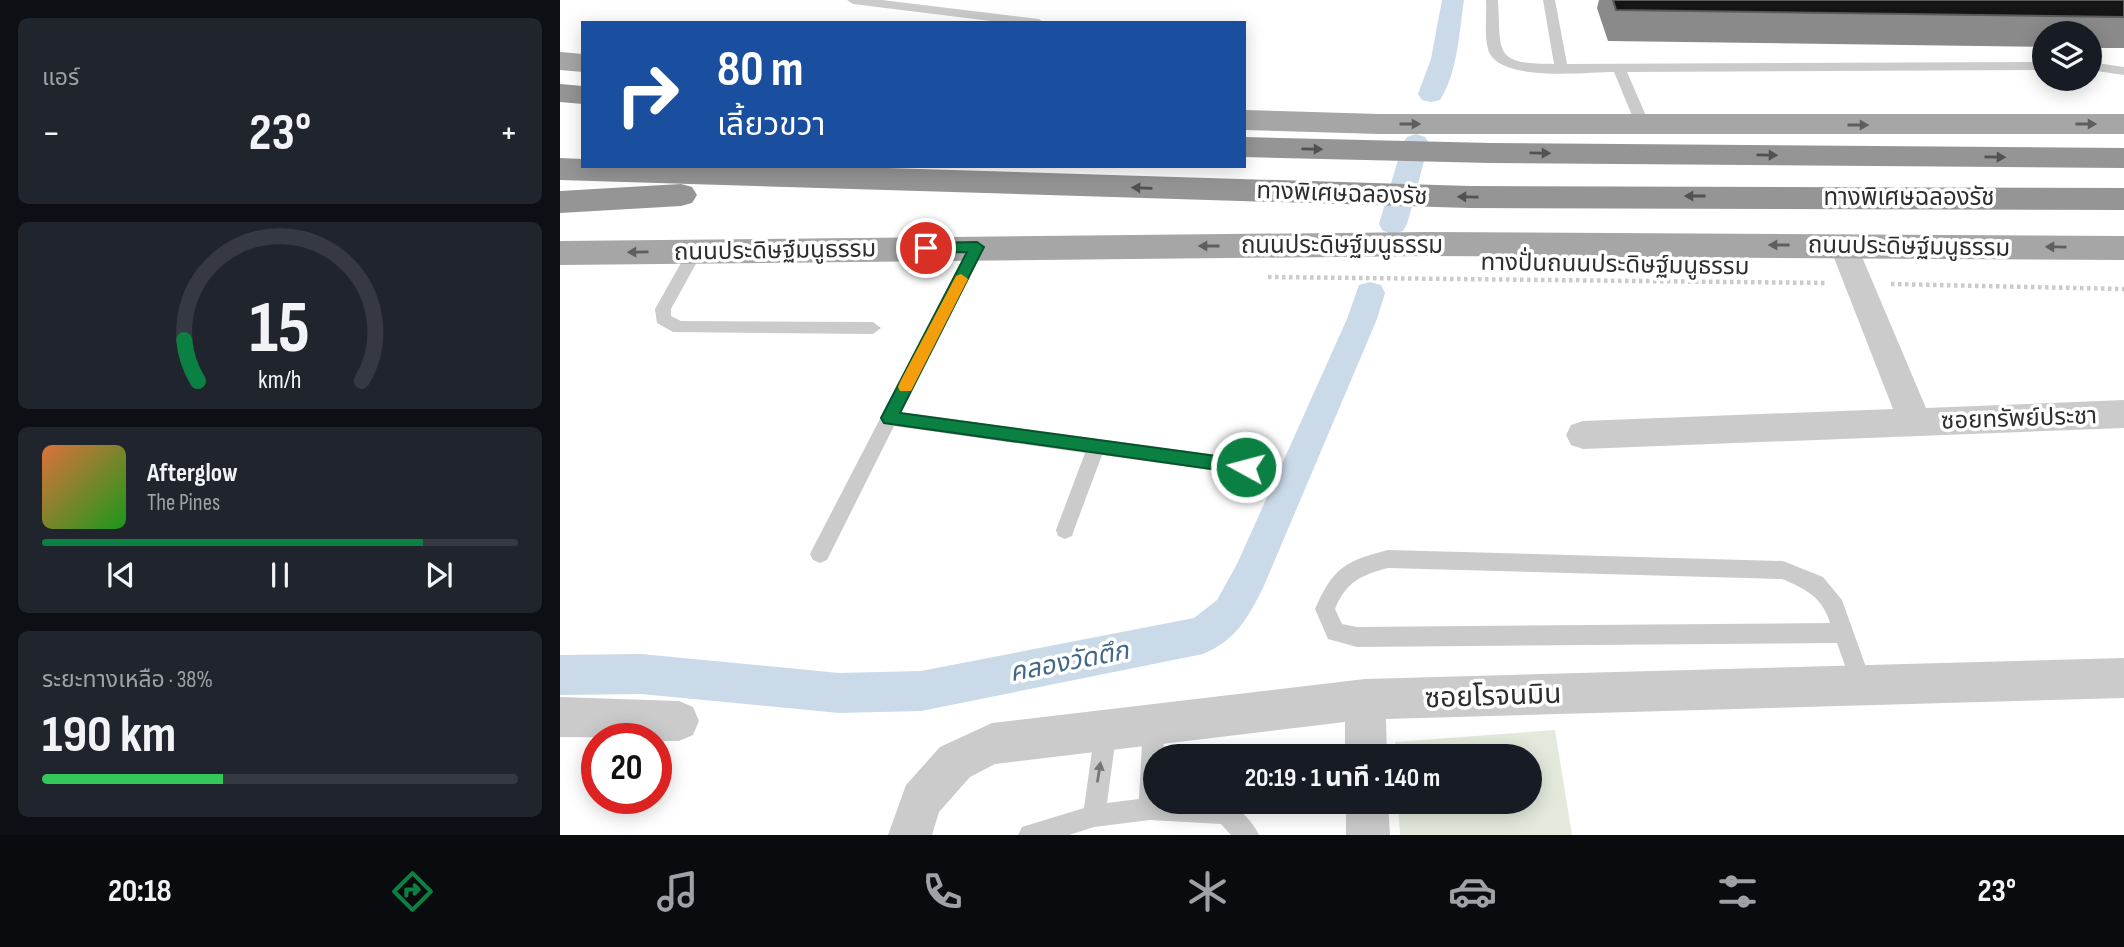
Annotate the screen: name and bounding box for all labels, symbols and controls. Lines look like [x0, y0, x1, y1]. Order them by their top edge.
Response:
map controls [2032, 21, 2102, 91]
button: layers [2032, 21, 2102, 91]
text: 80 m [717, 41, 804, 100]
icon: right [602, 49, 693, 140]
text: แอร์ [42, 64, 79, 92]
text: 23° [249, 102, 311, 165]
text: เลี้ยวขวา [717, 106, 825, 145]
text: − [42, 111, 61, 156]
text: + [499, 111, 518, 156]
one-way arrow [1400, 118, 1422, 130]
one-way arrow [2075, 118, 2097, 130]
one-way arrow [1848, 119, 1870, 131]
one-way arrow [1302, 143, 1324, 155]
one-way arrow [1529, 147, 1551, 159]
one-way arrow [1757, 149, 1779, 161]
one-way arrow [1984, 151, 2006, 163]
street label: ทางพิเศษฉลองรัช [1256, 176, 1428, 211]
one-way arrow [1131, 182, 1153, 193]
street label: ทางพิเศษฉลองรัช [1824, 183, 1994, 212]
one-way arrow [1456, 191, 1478, 203]
one-way arrow [1684, 191, 1706, 202]
pin [896, 218, 956, 278]
icon: arrive [907, 229, 945, 267]
street label: ถนนประดิษฐ์มนูธรรม [1808, 230, 2010, 263]
street label: ถนนประดิษฐ์มนูธรรม [1241, 231, 1443, 260]
street label: ถนนประดิษฐ์มนูธรรม [674, 234, 876, 267]
one-way arrow [1768, 239, 1790, 251]
one-way arrow [1198, 240, 1220, 251]
one-way arrow [2045, 241, 2067, 253]
one-way arrow [627, 246, 649, 258]
street label: ทางปั่นถนนประดิษฐ์มนูธรรม [1480, 246, 1750, 281]
text: 15 [250, 286, 310, 374]
text: km/h [258, 365, 302, 396]
street label: ซอยทรัพย์ประชา [1941, 401, 2097, 436]
position arrow [1209, 430, 1283, 504]
text: Afterglow [147, 458, 238, 489]
text: The Pines [147, 489, 220, 517]
icon: previous [102, 556, 140, 594]
icon: pause [261, 556, 299, 594]
icon: next [420, 556, 458, 594]
water label: คลองวัดตึก [1007, 635, 1133, 689]
text: ระยะทางเหลือ · 38% [42, 666, 213, 694]
street label: ซอยโรจนมิน [1424, 678, 1562, 715]
text: 190 km [42, 704, 176, 767]
speed limit sign: 20 [581, 723, 672, 814]
one-way arrow [1094, 761, 1105, 783]
text: 20:19 · 1 นาที · 140 m [1245, 763, 1440, 794]
icon: directions [388, 867, 437, 916]
icon: music [653, 867, 702, 916]
icon: phone [918, 867, 967, 916]
icon: climate [1183, 867, 1232, 916]
icon: car [1448, 867, 1497, 916]
icon: filters [1713, 867, 1762, 916]
text: 20:18 [108, 872, 172, 911]
text: 23° [1978, 872, 2016, 911]

